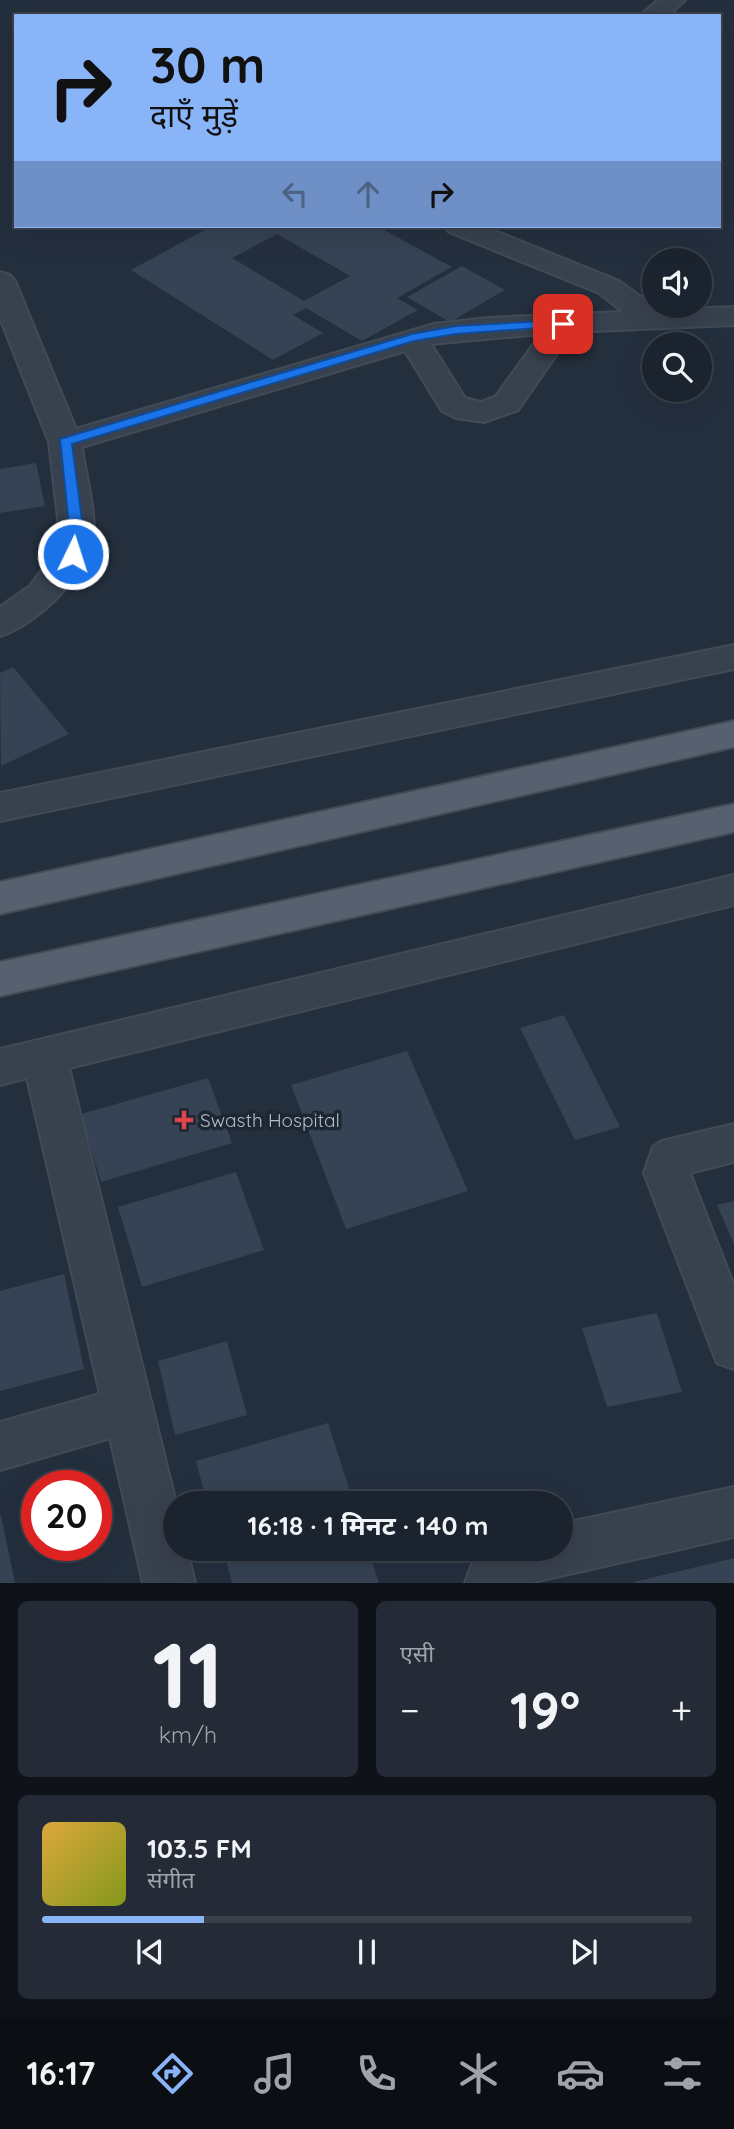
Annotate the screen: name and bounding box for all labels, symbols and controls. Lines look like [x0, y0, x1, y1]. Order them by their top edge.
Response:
text: 30 m [150, 34, 265, 95]
icon: right [35, 42, 126, 133]
text: दाएँ मुड़ें [150, 95, 238, 135]
icon: left [276, 175, 314, 213]
icon: ahead [349, 175, 387, 213]
icon: right [422, 175, 460, 213]
map controls [642, 248, 712, 402]
button: sound [642, 248, 712, 318]
pin [533, 294, 593, 354]
icon: arrive [544, 305, 582, 343]
button: search [642, 332, 712, 402]
position arrow [36, 517, 110, 591]
place label: Swasth Hospital [200, 1108, 340, 1132]
marker: Swasth Hospital [174, 1110, 194, 1130]
speed limit sign: 20 [21, 1470, 112, 1561]
text: 16:18 · 1 मिनट · 140 m [247, 1509, 489, 1542]
text: 11 [153, 1617, 223, 1731]
text: एसी [400, 1639, 434, 1668]
text: 19° [510, 1677, 580, 1742]
text: − [400, 1686, 420, 1734]
text: + [671, 1686, 692, 1734]
text: km/h [159, 1720, 217, 1749]
text: 103.5 FM [147, 1832, 252, 1865]
text: संगीत [147, 1865, 195, 1894]
icon: previous [131, 1933, 169, 1971]
icon: pause [348, 1933, 386, 1971]
icon: next [565, 1933, 603, 1971]
icon: directions [148, 2049, 197, 2098]
icon: music [250, 2049, 299, 2098]
icon: phone [352, 2049, 401, 2098]
icon: climate [454, 2049, 503, 2098]
icon: car [556, 2049, 605, 2098]
icon: filters [658, 2049, 707, 2098]
text: 16:17 [27, 2053, 95, 2093]

